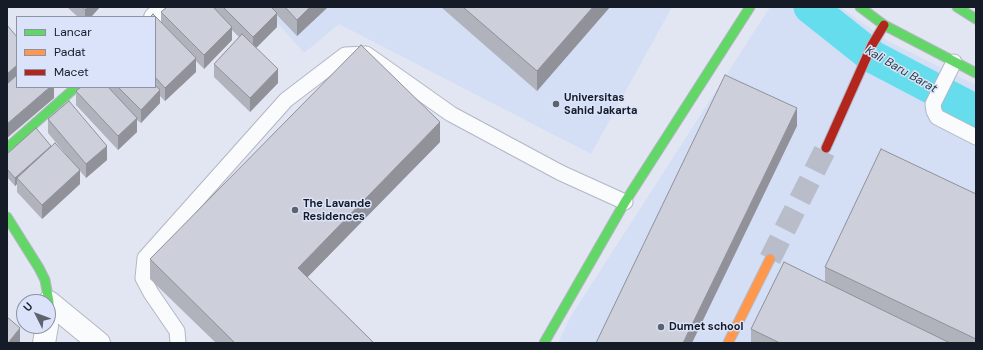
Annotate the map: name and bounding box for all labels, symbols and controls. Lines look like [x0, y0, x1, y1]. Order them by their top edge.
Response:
legend [16, 16, 156, 88]
text: Lancar [54, 24, 92, 40]
text: Padat [54, 44, 86, 60]
water label: Kali Baru Barat [863, 44, 939, 96]
text: Macet [54, 64, 89, 80]
place label: Universitas Sahid Jakarta [564, 91, 637, 117]
marker: Universitas Sahid Jakarta [551, 99, 561, 109]
place label: The Lavande Residences [303, 197, 371, 223]
marker: The Lavande Residences [290, 205, 300, 215]
north arrow [16, 294, 56, 334]
text: U [20, 299, 36, 314]
place label: Dumet school [669, 320, 743, 334]
marker: Dumet school [656, 322, 666, 332]

